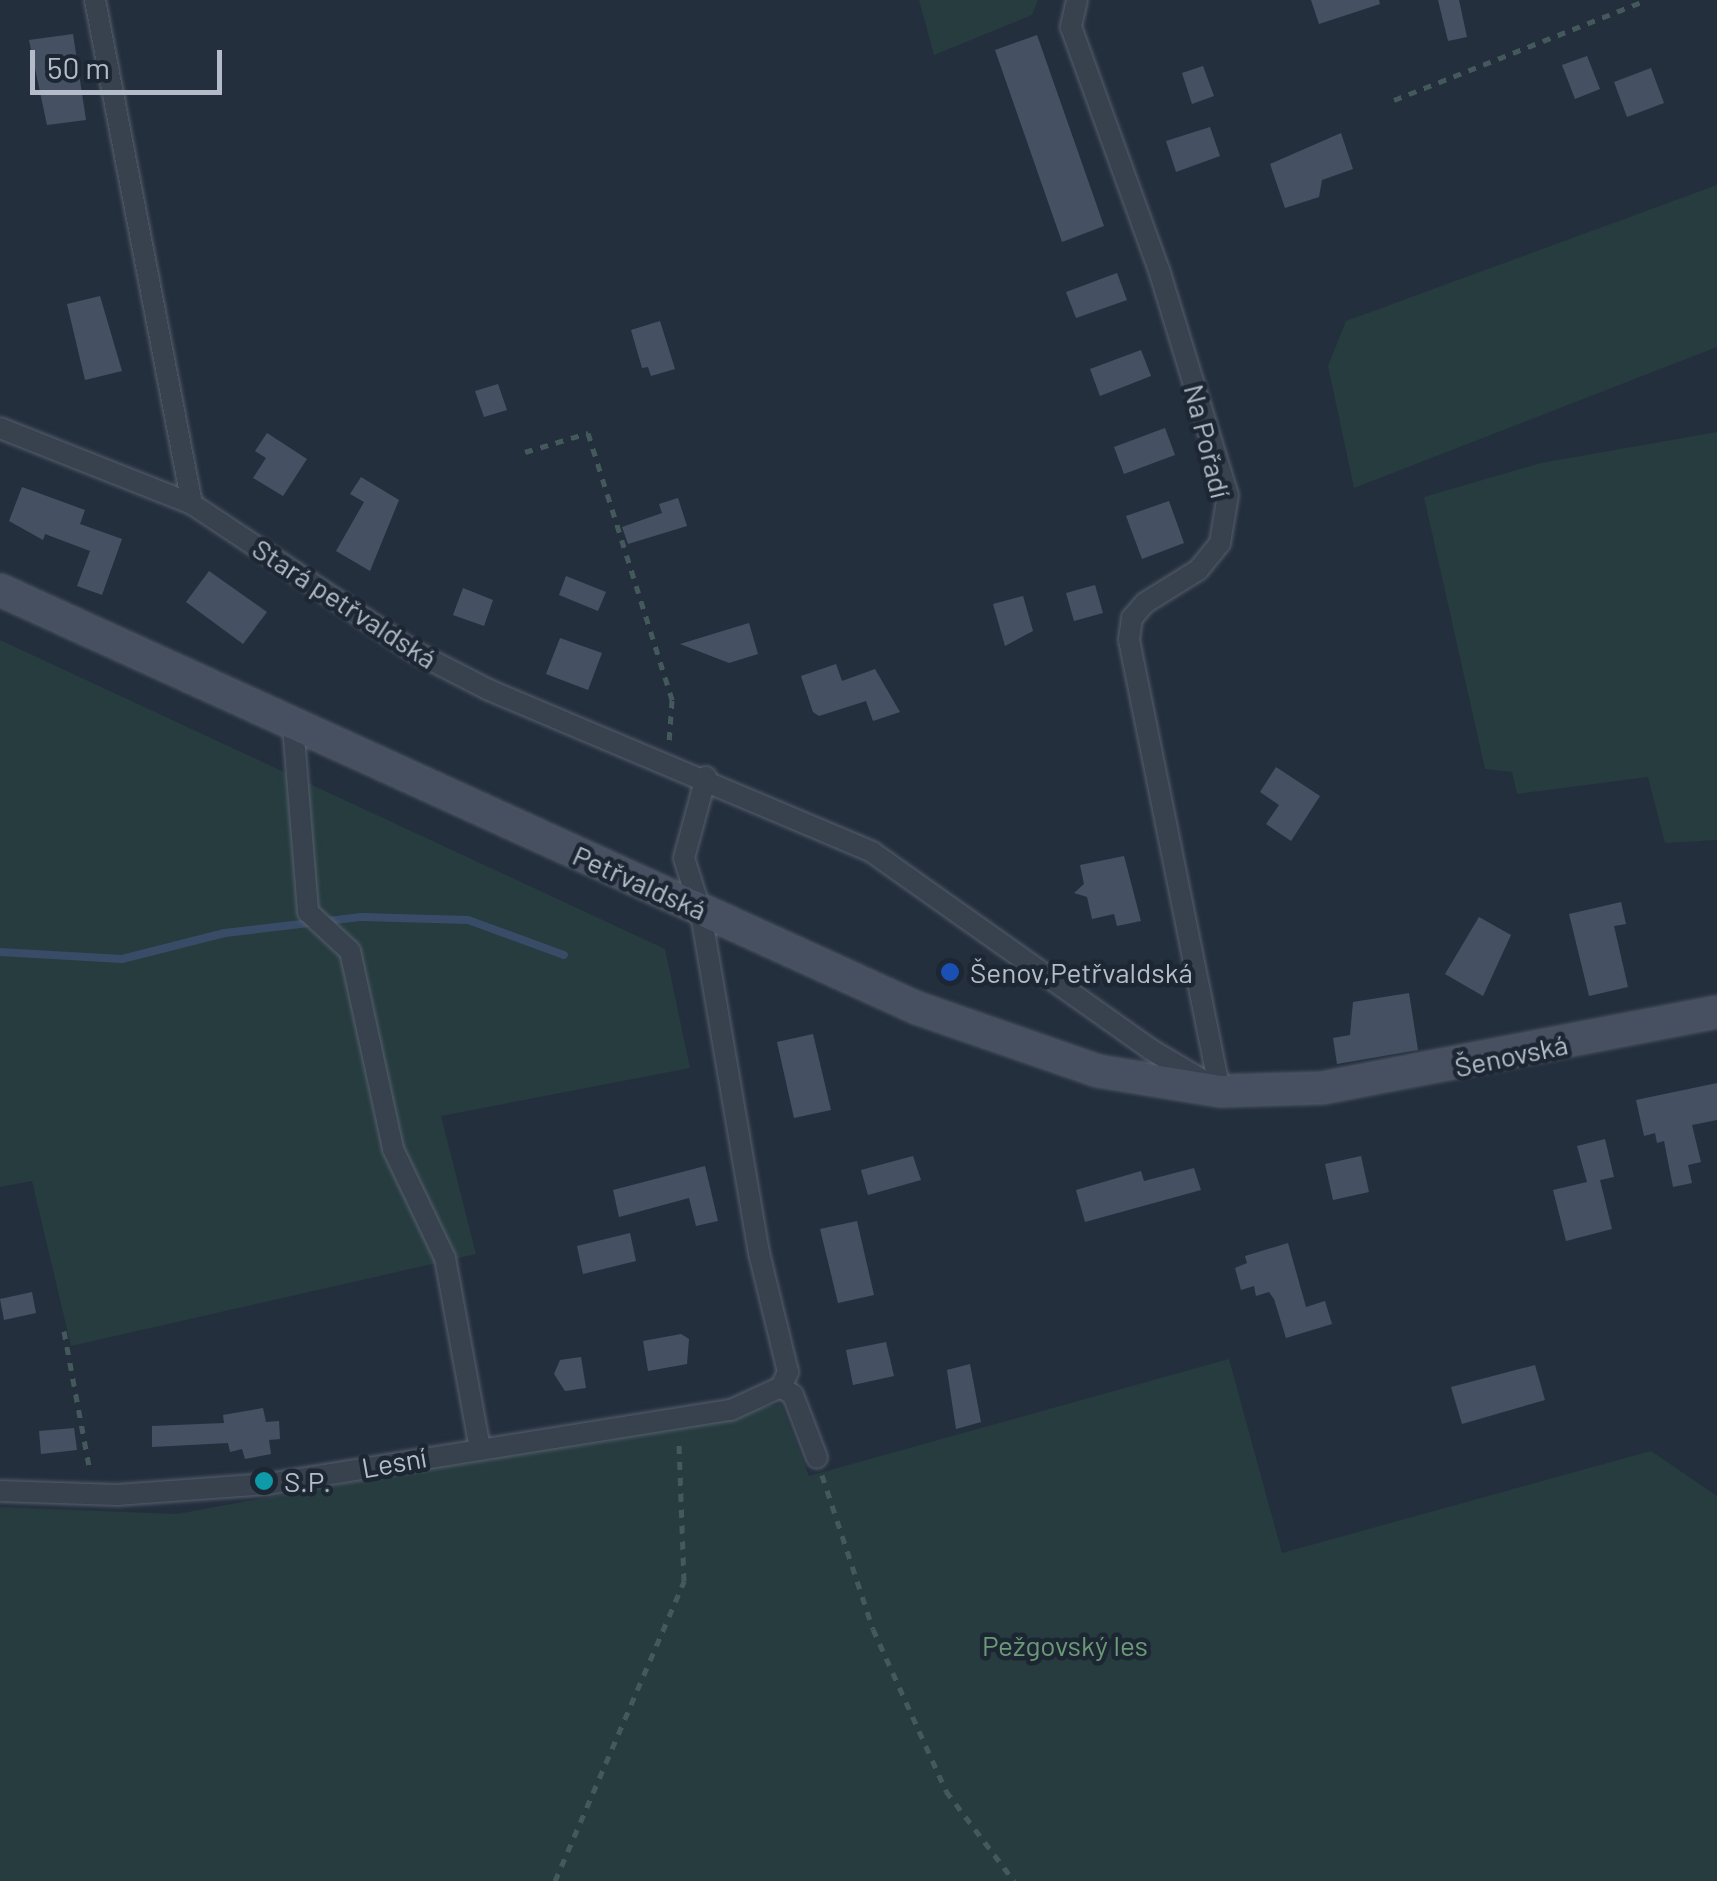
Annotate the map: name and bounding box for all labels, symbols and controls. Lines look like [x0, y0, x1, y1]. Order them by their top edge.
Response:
scale bar [35, 30, 228, 92]
text: 50 m [47, 49, 110, 85]
street label: Na Pořadí [1178, 381, 1238, 501]
street label: Stará petřvaldská [247, 531, 443, 675]
street label: Petřvaldská [568, 838, 712, 926]
place label: Šenov,Petřvaldská [970, 955, 1193, 989]
marker: Šenov,Petřvaldská [939, 961, 961, 983]
street label: Šenovská [1451, 1027, 1571, 1083]
street label: Lesní [359, 1440, 429, 1484]
place label: S.P. [284, 1464, 331, 1498]
marker: S.P. [253, 1470, 275, 1492]
park label: Pežgovský les [982, 1628, 1148, 1662]

